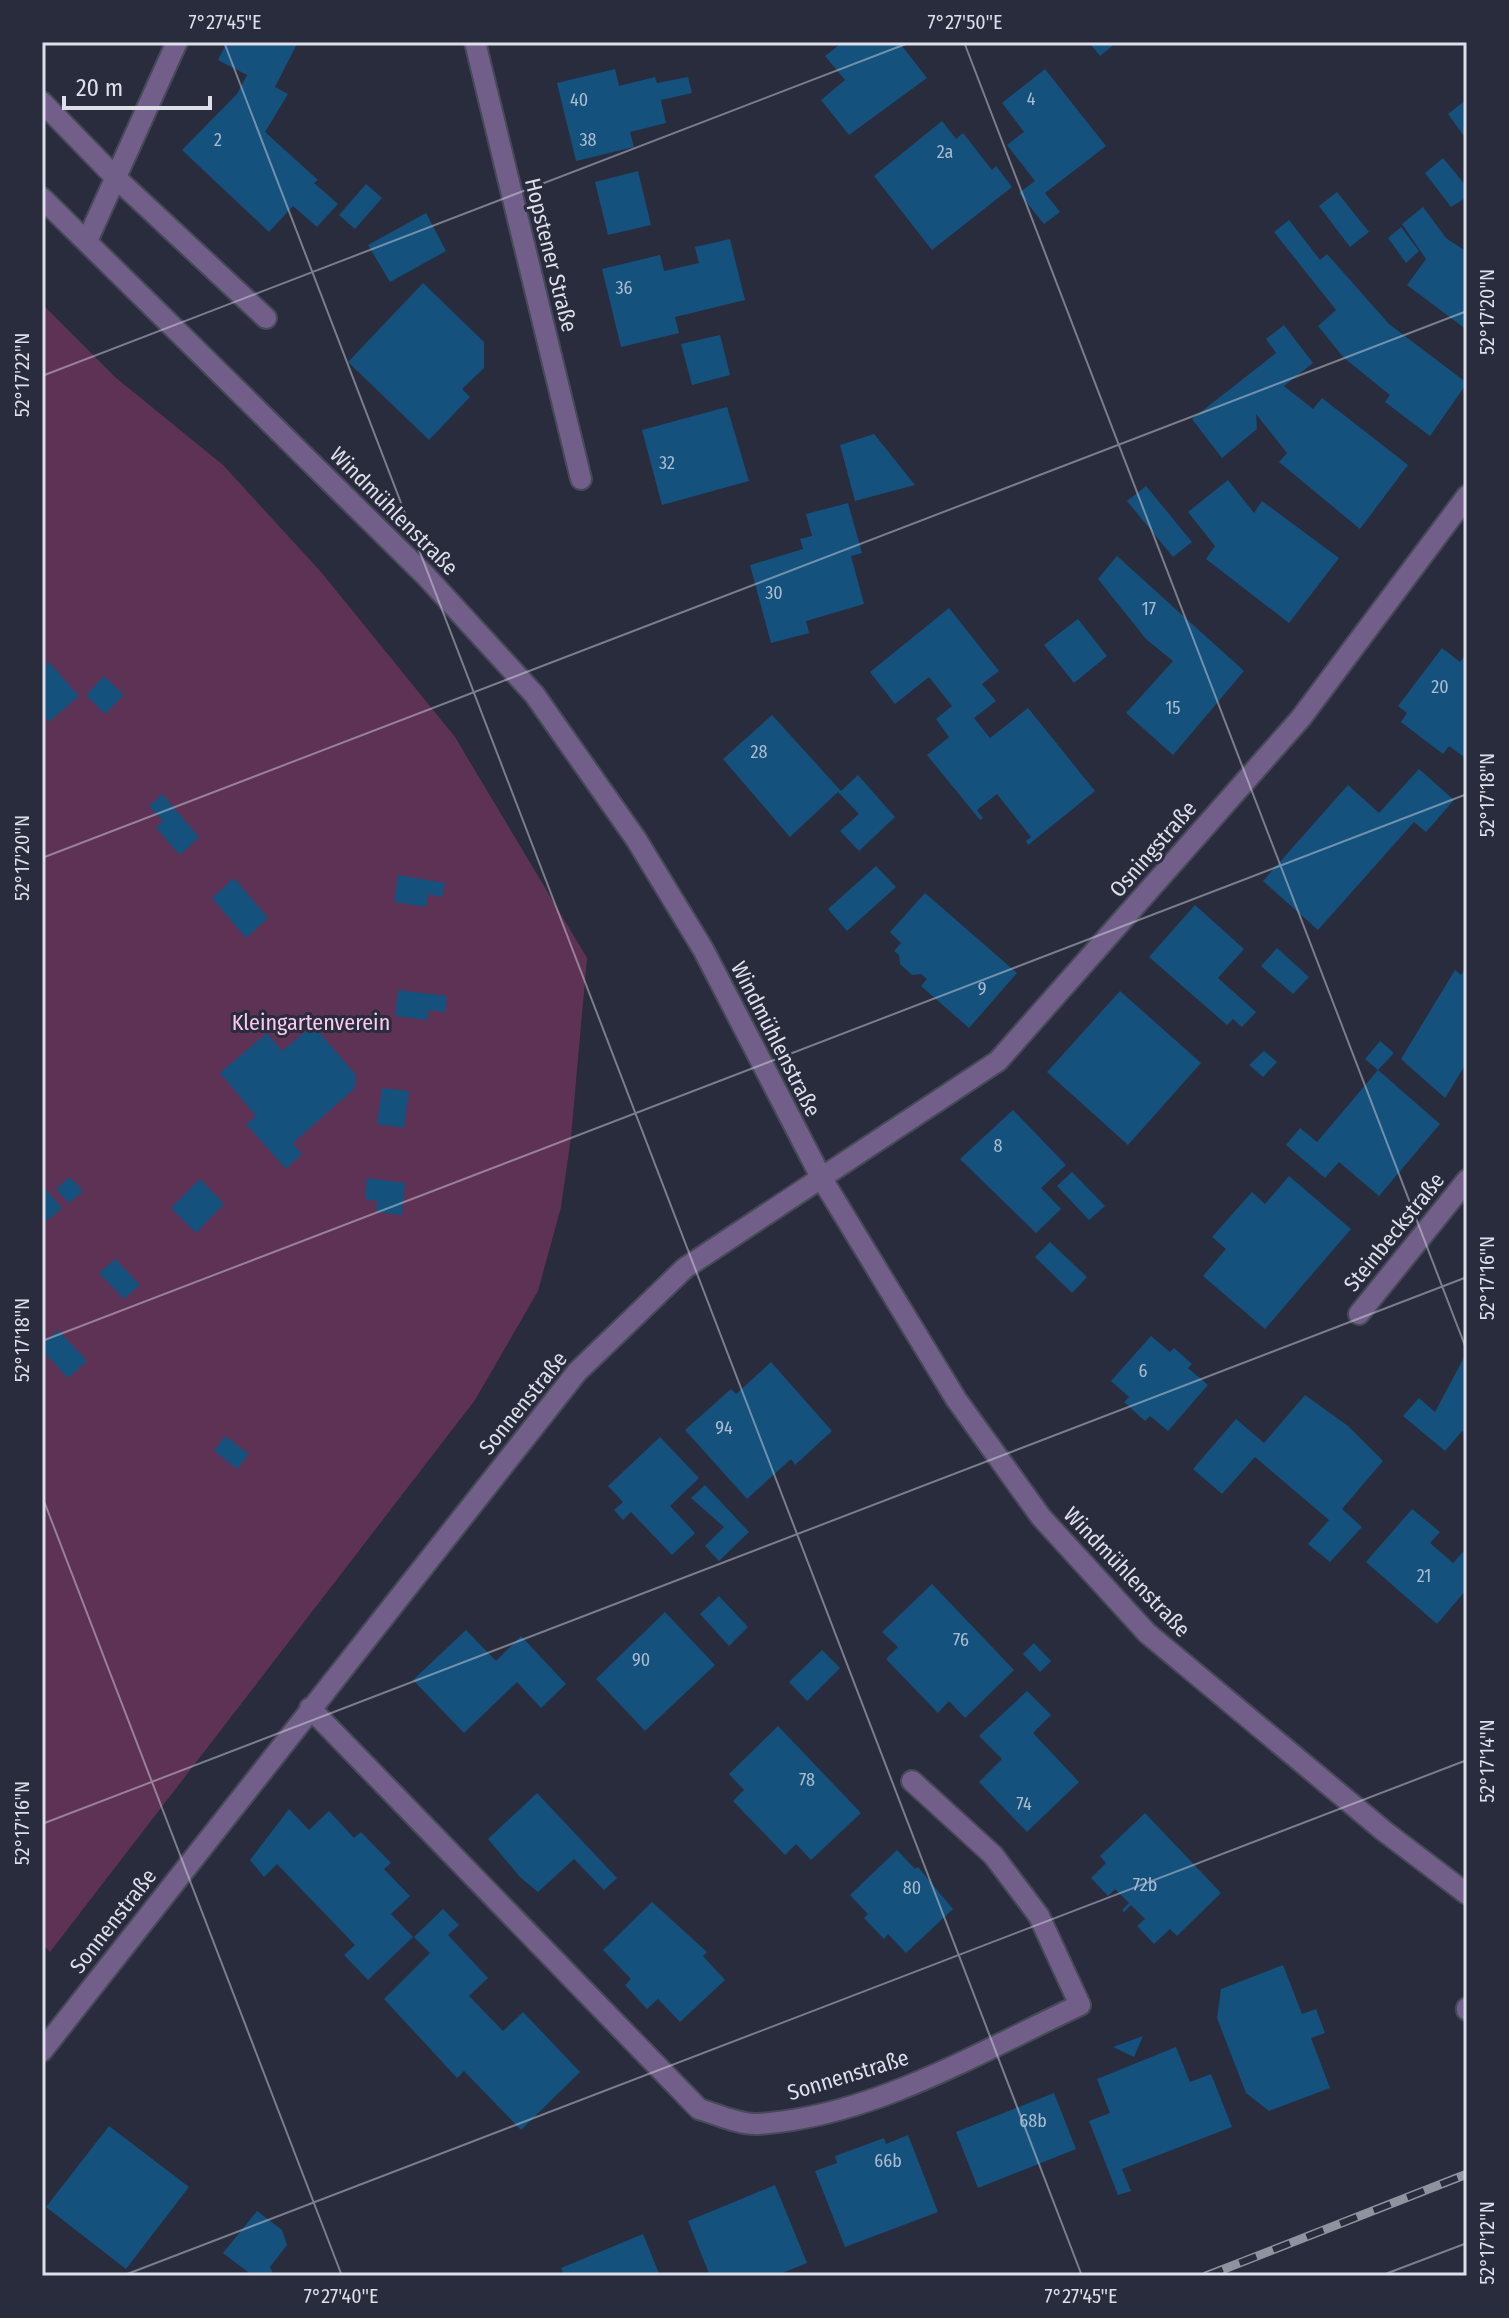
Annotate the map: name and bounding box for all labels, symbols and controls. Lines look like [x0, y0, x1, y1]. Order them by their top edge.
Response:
text: 7°27'45"E [189, 10, 261, 34]
text: 7°27'50"E [927, 10, 1003, 34]
scale bar [64, 60, 210, 110]
text: 20 m [76, 74, 123, 102]
house number: 4 [1027, 88, 1036, 110]
house number: 40 [570, 89, 588, 111]
house number: 2 [214, 129, 222, 151]
house number: 38 [579, 129, 597, 151]
house number: 2a [937, 141, 953, 163]
street label: Hopstener Straße [519, 175, 583, 335]
text: 52°17'20"N [1475, 269, 1499, 355]
house number: 36 [615, 277, 633, 299]
text: 52°17'22"N [10, 333, 34, 417]
street label: Windmühlenstraße [324, 441, 464, 581]
house number: 32 [659, 452, 675, 474]
house number: 30 [765, 582, 783, 604]
house number: 17 [1142, 598, 1156, 620]
house number: 20 [1431, 676, 1449, 698]
house number: 15 [1165, 697, 1181, 719]
house number: 28 [751, 741, 767, 763]
text: 52°17'18"N [1475, 753, 1499, 837]
street label: Osningstraße [1104, 795, 1202, 903]
text: 52°17'20"N [10, 815, 34, 901]
street label: Windmühlenstraße [725, 957, 827, 1121]
house number: 9 [978, 978, 986, 1000]
park label: Kleingartenverein [232, 1009, 390, 1036]
house number: 8 [994, 1135, 1003, 1157]
street label: Steinbeckstraße [1338, 1167, 1450, 1297]
text: 52°17'16"N [1475, 1236, 1499, 1320]
text: 52°17'18"N [10, 1298, 34, 1382]
street label: Sonnenstraße [473, 1346, 573, 1460]
house number: 6 [1139, 1360, 1148, 1382]
house number: 94 [715, 1417, 733, 1439]
street label: Windmühlenstraße [1058, 1501, 1196, 1643]
house number: 21 [1417, 1565, 1431, 1587]
house number: 76 [953, 1629, 969, 1651]
house number: 90 [632, 1649, 650, 1671]
text: 52°17'14"N [1475, 1719, 1499, 1803]
house number: 78 [799, 1769, 815, 1791]
text: 52°17'16"N [10, 1781, 34, 1865]
house number: 74 [1016, 1793, 1032, 1815]
street label: Sonnenstraße [64, 1863, 162, 1979]
house number: 72b [1133, 1874, 1157, 1896]
house number: 80 [903, 1877, 921, 1899]
street label: Sonnenstraße [784, 2044, 912, 2106]
house number: 68b [1019, 2110, 1047, 2132]
house number: 66b [874, 2150, 902, 2172]
text: 52°17'12"N [1475, 2201, 1499, 2285]
text: 7°27'40"E [304, 2284, 378, 2308]
text: 7°27'45"E [1045, 2284, 1117, 2308]

